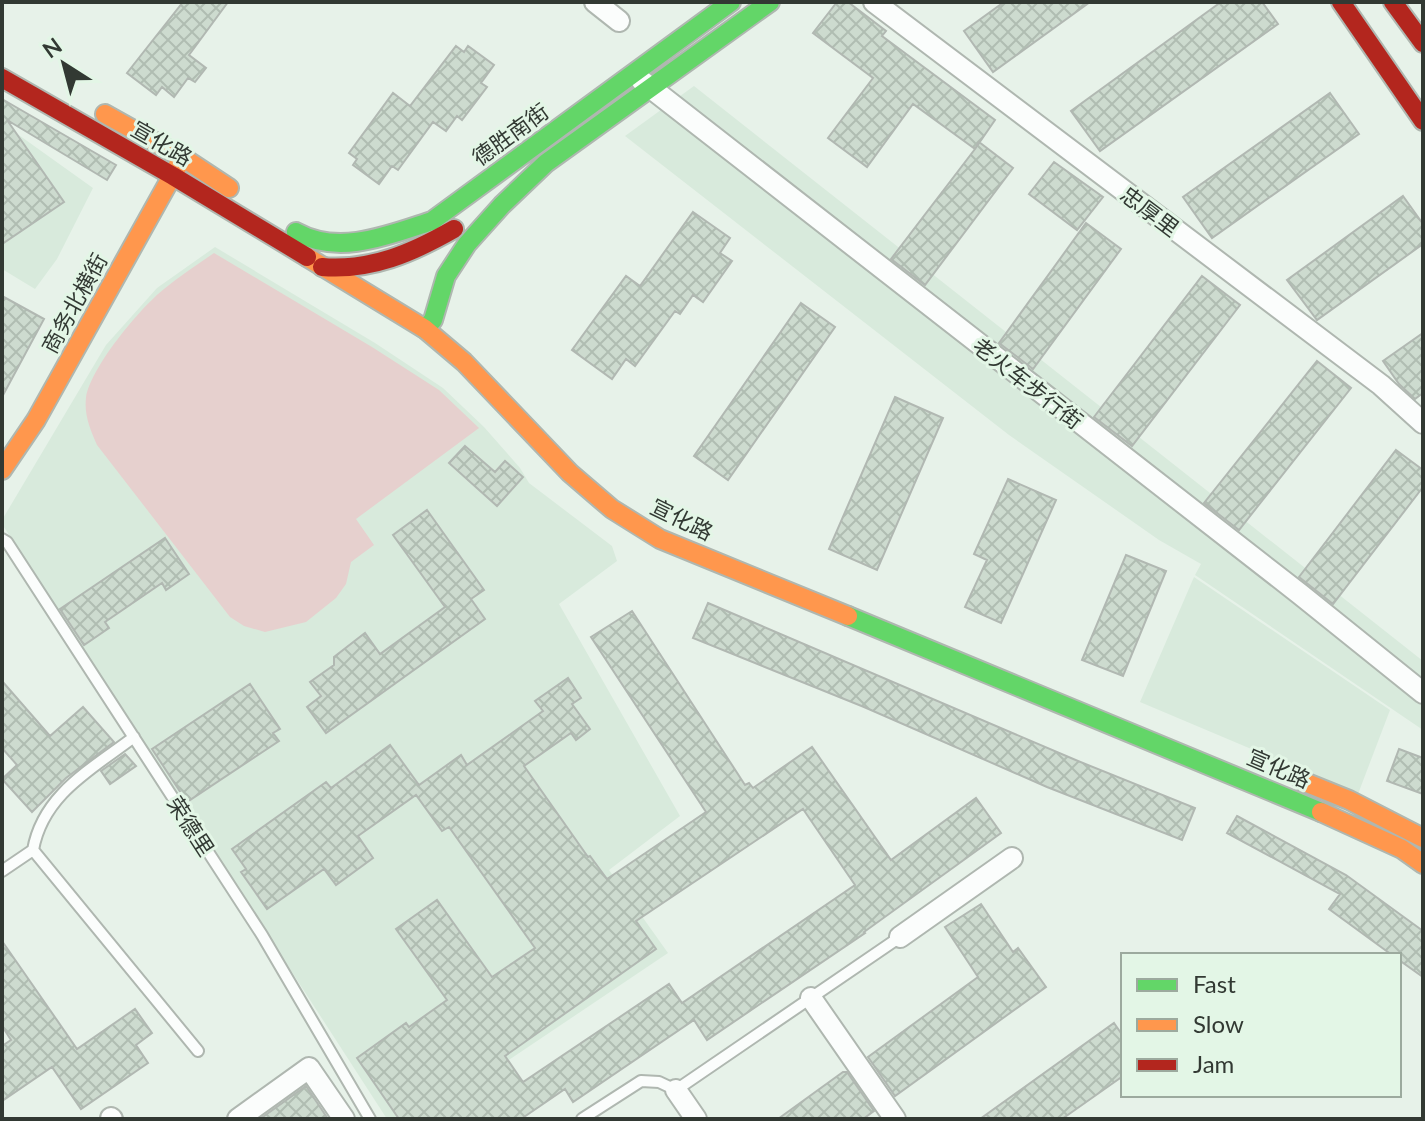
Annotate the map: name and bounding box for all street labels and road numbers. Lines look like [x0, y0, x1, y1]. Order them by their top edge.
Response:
street label: 德胜南街 [466, 97, 554, 171]
street label: 宣化路 [127, 115, 197, 171]
street label: 忠厚里 [1116, 180, 1184, 242]
street label: 商务北横街 [36, 248, 112, 358]
street label: 老火车步行街 [968, 332, 1088, 434]
street label: 宣化路 [646, 492, 718, 546]
street label: 宣化路 [1243, 743, 1315, 793]
street label: 荣德里 [162, 791, 220, 861]

